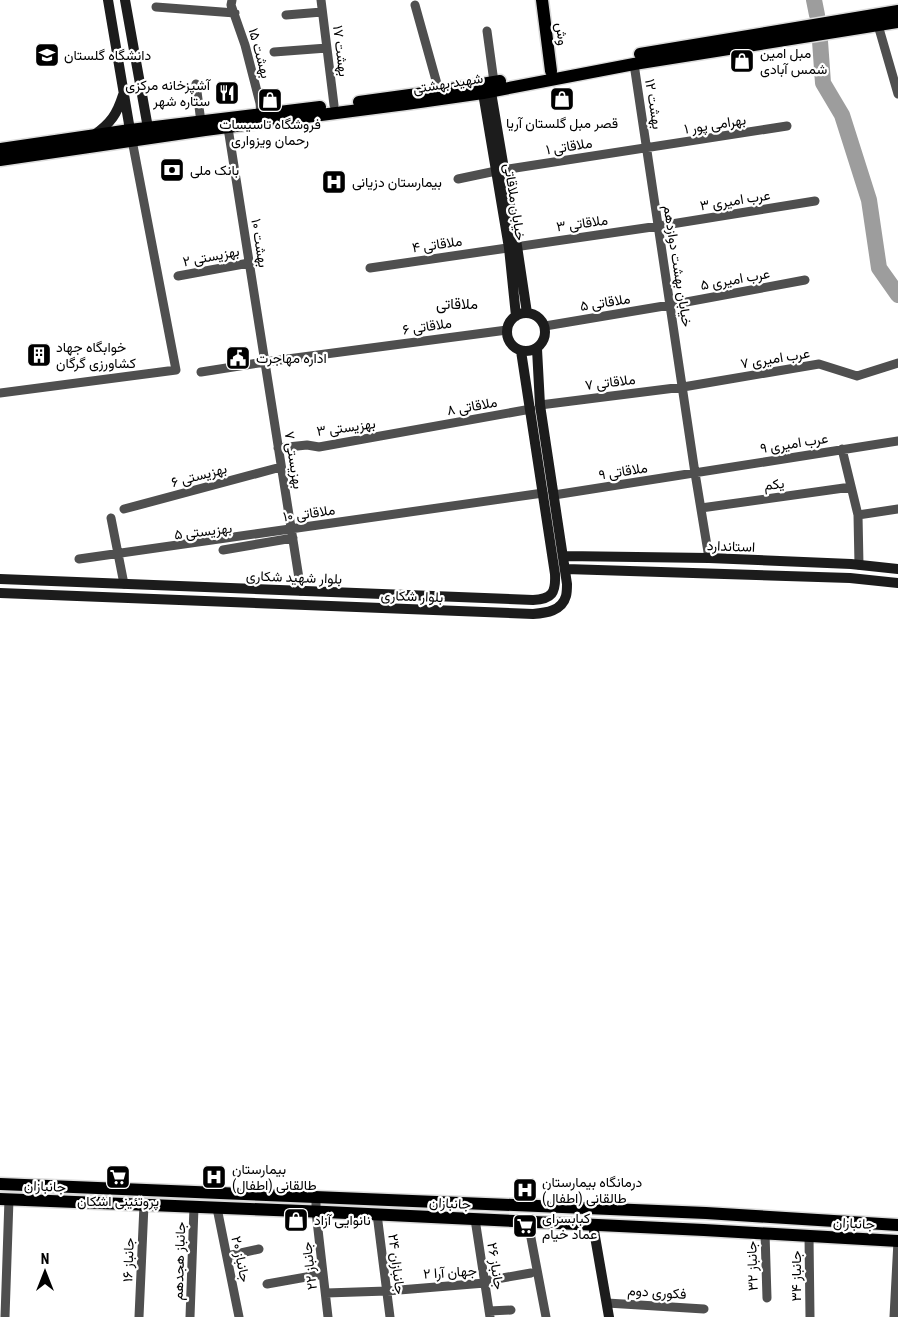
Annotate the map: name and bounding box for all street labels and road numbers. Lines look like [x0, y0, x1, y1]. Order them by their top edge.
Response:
street label: وش [552, 22, 571, 46]
street label: بهشت ۱۷ [329, 24, 352, 78]
street label: بهشت ۱۵ [245, 26, 274, 80]
street label: شهید بهشتی [412, 70, 484, 97]
street label: ۱۲ بهشت [641, 78, 666, 130]
street label: ۱ بهرامی پور [683, 111, 747, 139]
street label: ملاقاتی ۱ [545, 134, 593, 159]
street label: خیابان ملاقاتی [500, 162, 529, 242]
street label: ۳ عرب امیری [699, 187, 772, 214]
street label: خیابان بهشت دوازدهم [659, 204, 696, 328]
street label: ملاقاتی ۳ [555, 211, 609, 236]
street label: بهشت ۱۰ [247, 217, 272, 269]
street label: ملاقاتی ۴ [411, 233, 463, 256]
street label: ۲ بهزیستی [181, 243, 241, 270]
street label: ۵ عرب امیری [699, 265, 771, 294]
street label: ملاقاتی ۵ [579, 290, 632, 315]
street label: ۶ ملاقاتی [401, 315, 453, 338]
street label: ۷ عرب امیری [739, 345, 811, 372]
street label: ۷ ملاقاتی [584, 371, 636, 394]
street label: ملاقاتی ۸ [446, 394, 499, 419]
street label: ۳ بهزیستی [316, 415, 377, 440]
street label: ۷ بهزیستی [281, 430, 306, 490]
street label: ۹ عرب امیری [759, 430, 829, 457]
street label: ملاقاتی ۹ [597, 459, 649, 484]
street label: بهزیستی ۶ [169, 460, 229, 491]
street label: یکم [763, 475, 785, 494]
street label: ۱۰ ملاقاتی [282, 501, 336, 526]
street label: ۵ بهزیستی [173, 520, 233, 543]
street label: استاندارد [706, 537, 755, 556]
street label: بلوار شهید شکاری [246, 567, 342, 588]
street label: بلوار شکاری [380, 587, 444, 606]
street label: جانبازان [24, 1177, 66, 1196]
street label: جانبازان [429, 1194, 471, 1213]
street label: جانبازان [833, 1214, 875, 1233]
street label: جانباز هجدهم [170, 1221, 189, 1301]
street label: جانبازان ۲۴ [384, 1233, 409, 1295]
street label: ۲۰ جانباز [227, 1234, 254, 1284]
street label: جانباز ۱۶ [119, 1238, 138, 1283]
street label: ۲۲ جانباز [298, 1241, 321, 1291]
street label: جانباز ۲۶ [483, 1241, 508, 1291]
street label: ۳۲ جانباز [743, 1241, 762, 1291]
street label: ۳۴ جانباز [788, 1251, 805, 1301]
street label: ۲ جهان آرا [423, 1262, 477, 1283]
street label: فکوری دوم [627, 1282, 687, 1303]

